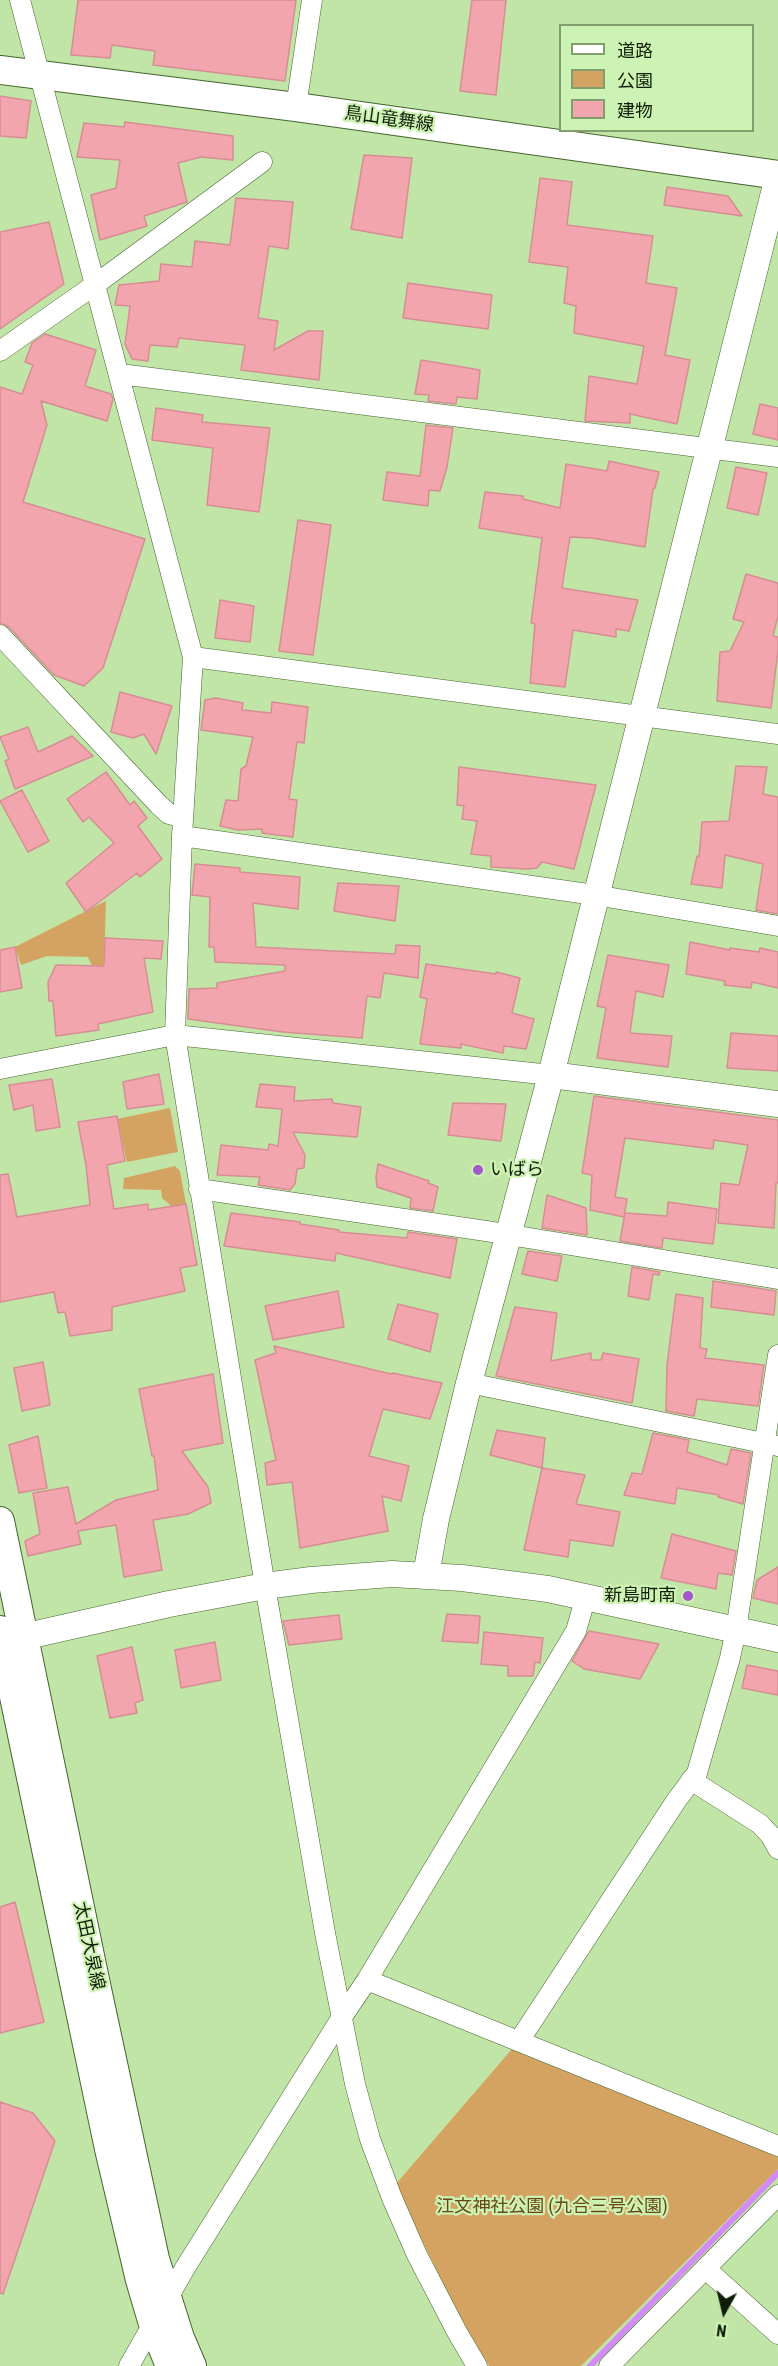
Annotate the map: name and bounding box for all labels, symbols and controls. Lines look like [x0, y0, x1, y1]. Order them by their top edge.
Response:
legend [559, 24, 754, 132]
text: 道路 [617, 40, 653, 61]
text: 公園 [617, 70, 653, 91]
text: 建物 [617, 100, 653, 121]
street label: 鳥山竜舞線 [343, 103, 435, 137]
place label: いばら [490, 1159, 544, 1181]
marker: いばら [471, 1163, 485, 1177]
place label: 新島町南 [604, 1585, 676, 1607]
marker: 新島町南 [681, 1589, 695, 1603]
street label: 太田大泉線 [68, 1900, 108, 1992]
park label: 江文神社公園 (九合三号公園) [436, 2196, 668, 2218]
north arrow [694, 2282, 754, 2342]
text: N [715, 2320, 728, 2340]

